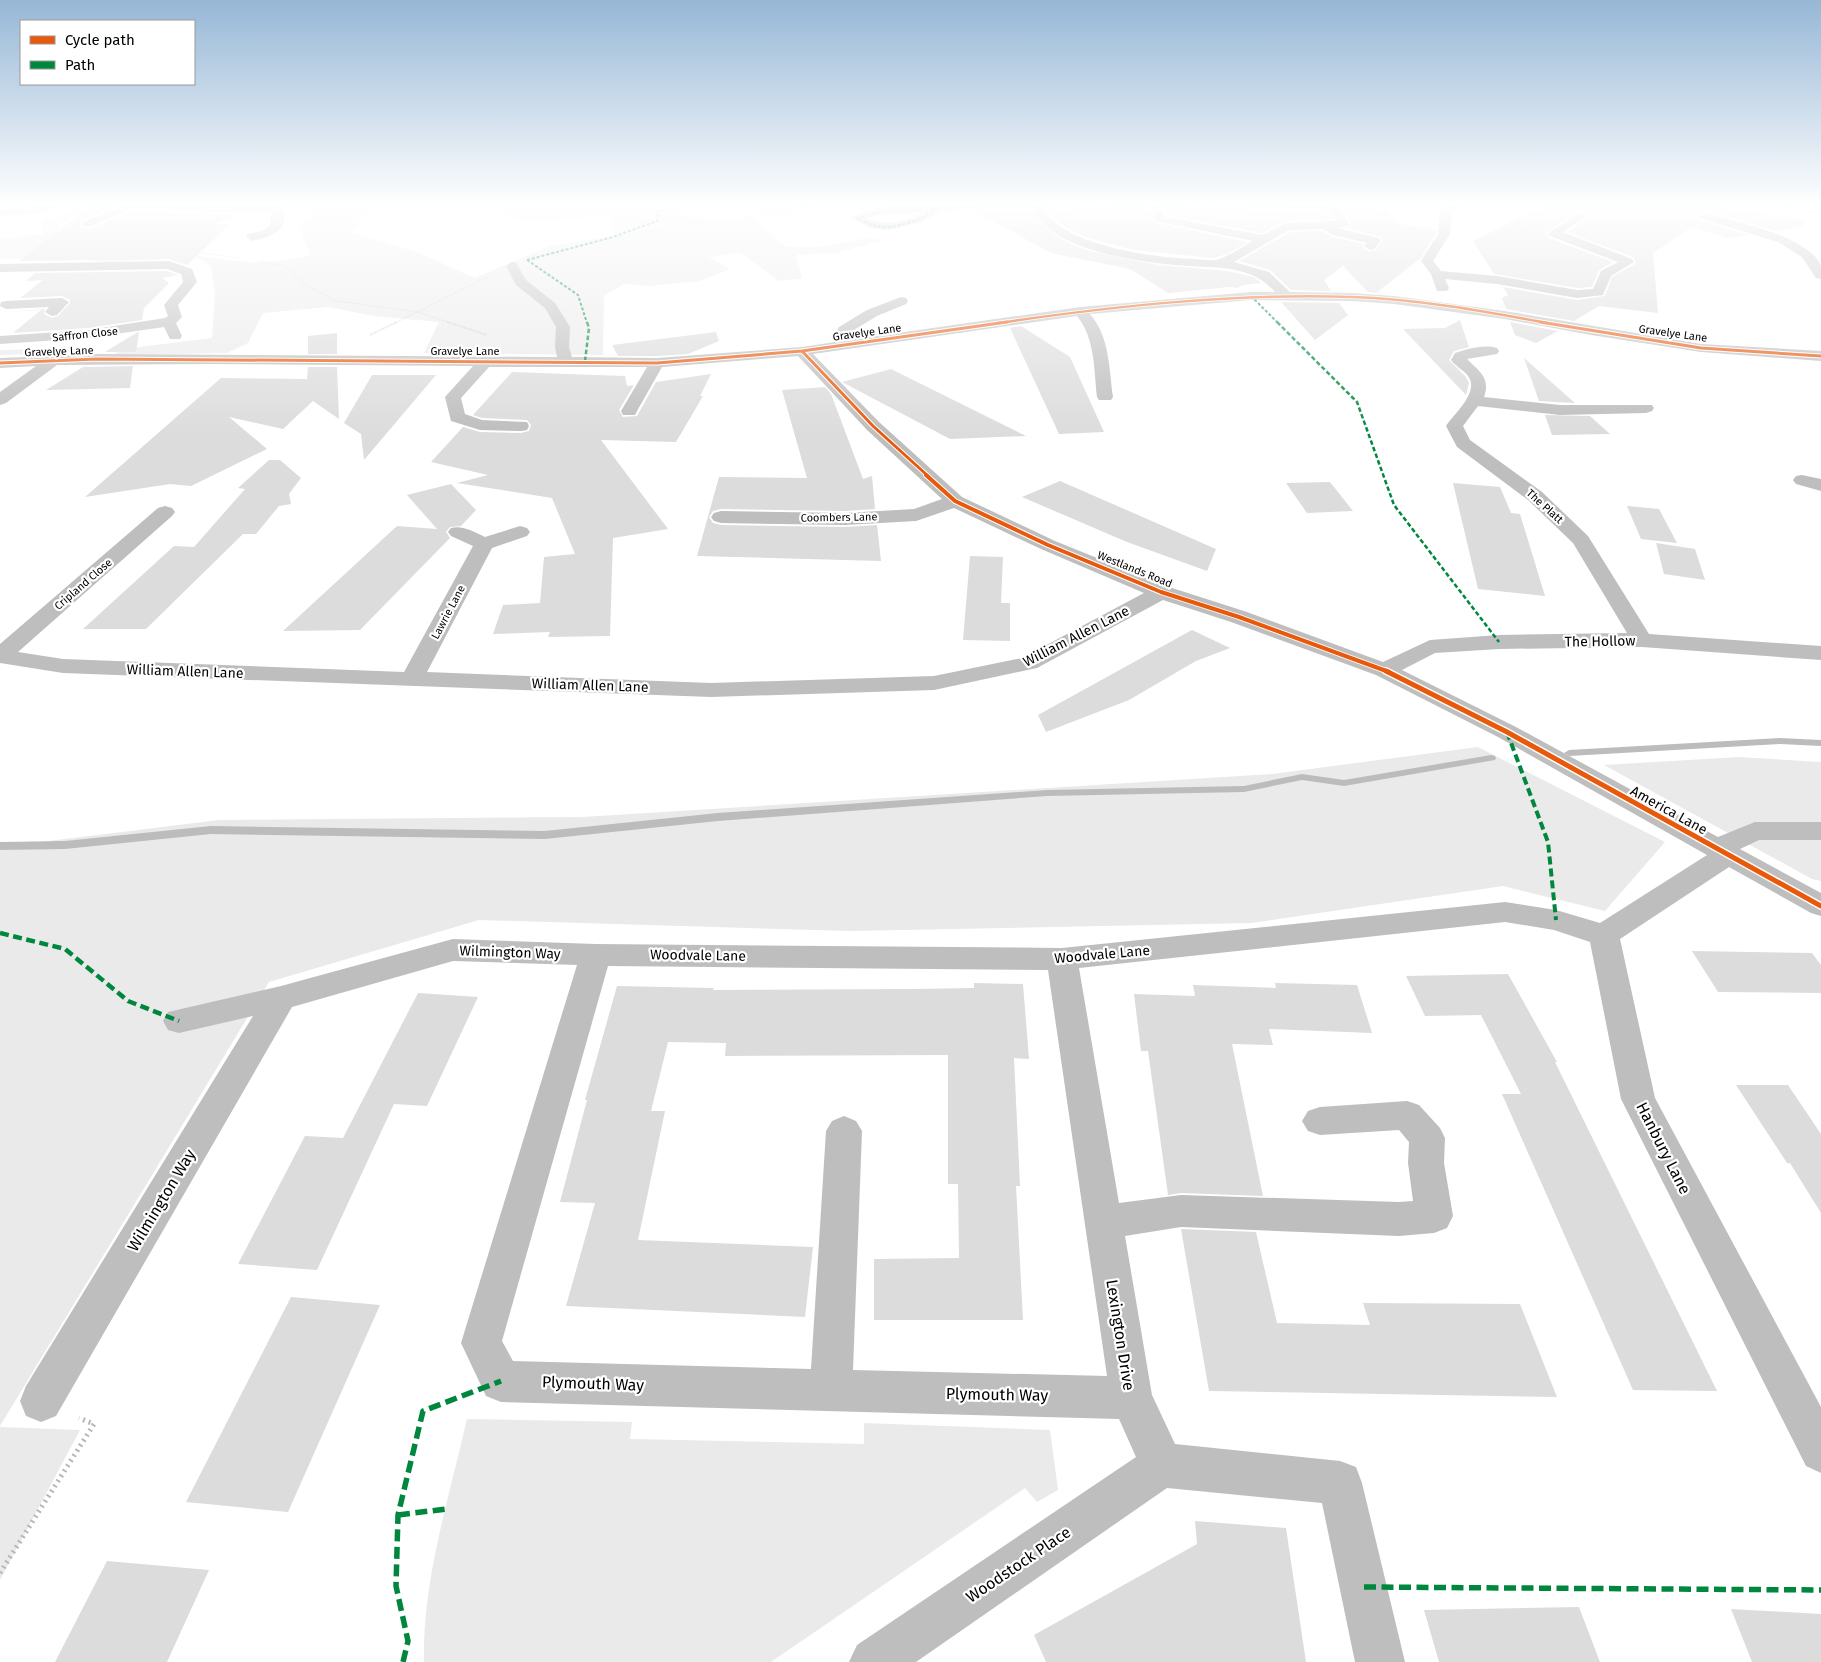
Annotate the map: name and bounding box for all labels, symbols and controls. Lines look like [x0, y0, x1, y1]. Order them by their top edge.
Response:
legend [20, 20, 195, 85]
text: Cycle path [65, 31, 135, 49]
text: Path [65, 56, 95, 74]
street label: Gravelye Lane [832, 321, 902, 344]
street label: Gravelye Lane [1638, 322, 1708, 345]
street label: Saffron Close [52, 325, 118, 344]
street label: Gravelye Lane [24, 344, 94, 359]
street label: Gravelye Lane [430, 345, 500, 358]
street label: The Platt [1524, 487, 1566, 526]
street label: Coombers Lane [801, 510, 877, 525]
street label: Westlands Road [1095, 549, 1174, 590]
street label: Cripland Close [52, 556, 115, 613]
street label: Lawrie Lane [429, 583, 468, 641]
street label: William Allen Lane [1020, 602, 1132, 671]
street label: The Hollow [1564, 632, 1636, 651]
street label: William Allen Lane [126, 661, 244, 682]
street label: William Allen Lane [531, 675, 649, 696]
street label: America Lane [1627, 782, 1710, 839]
street label: Wilmington Way [459, 942, 561, 963]
street label: Woodvale Lane [1054, 942, 1151, 967]
street label: Woodvale Lane [650, 946, 746, 965]
street label: Hanbury Lane [1632, 1099, 1695, 1197]
street label: Wilmington Way [123, 1146, 199, 1255]
street label: Lexington Drive [1102, 1278, 1139, 1392]
street label: Plymouth Way [541, 1372, 645, 1395]
street label: Plymouth Way [946, 1384, 1048, 1405]
street label: Woodstock Place [962, 1522, 1074, 1606]

